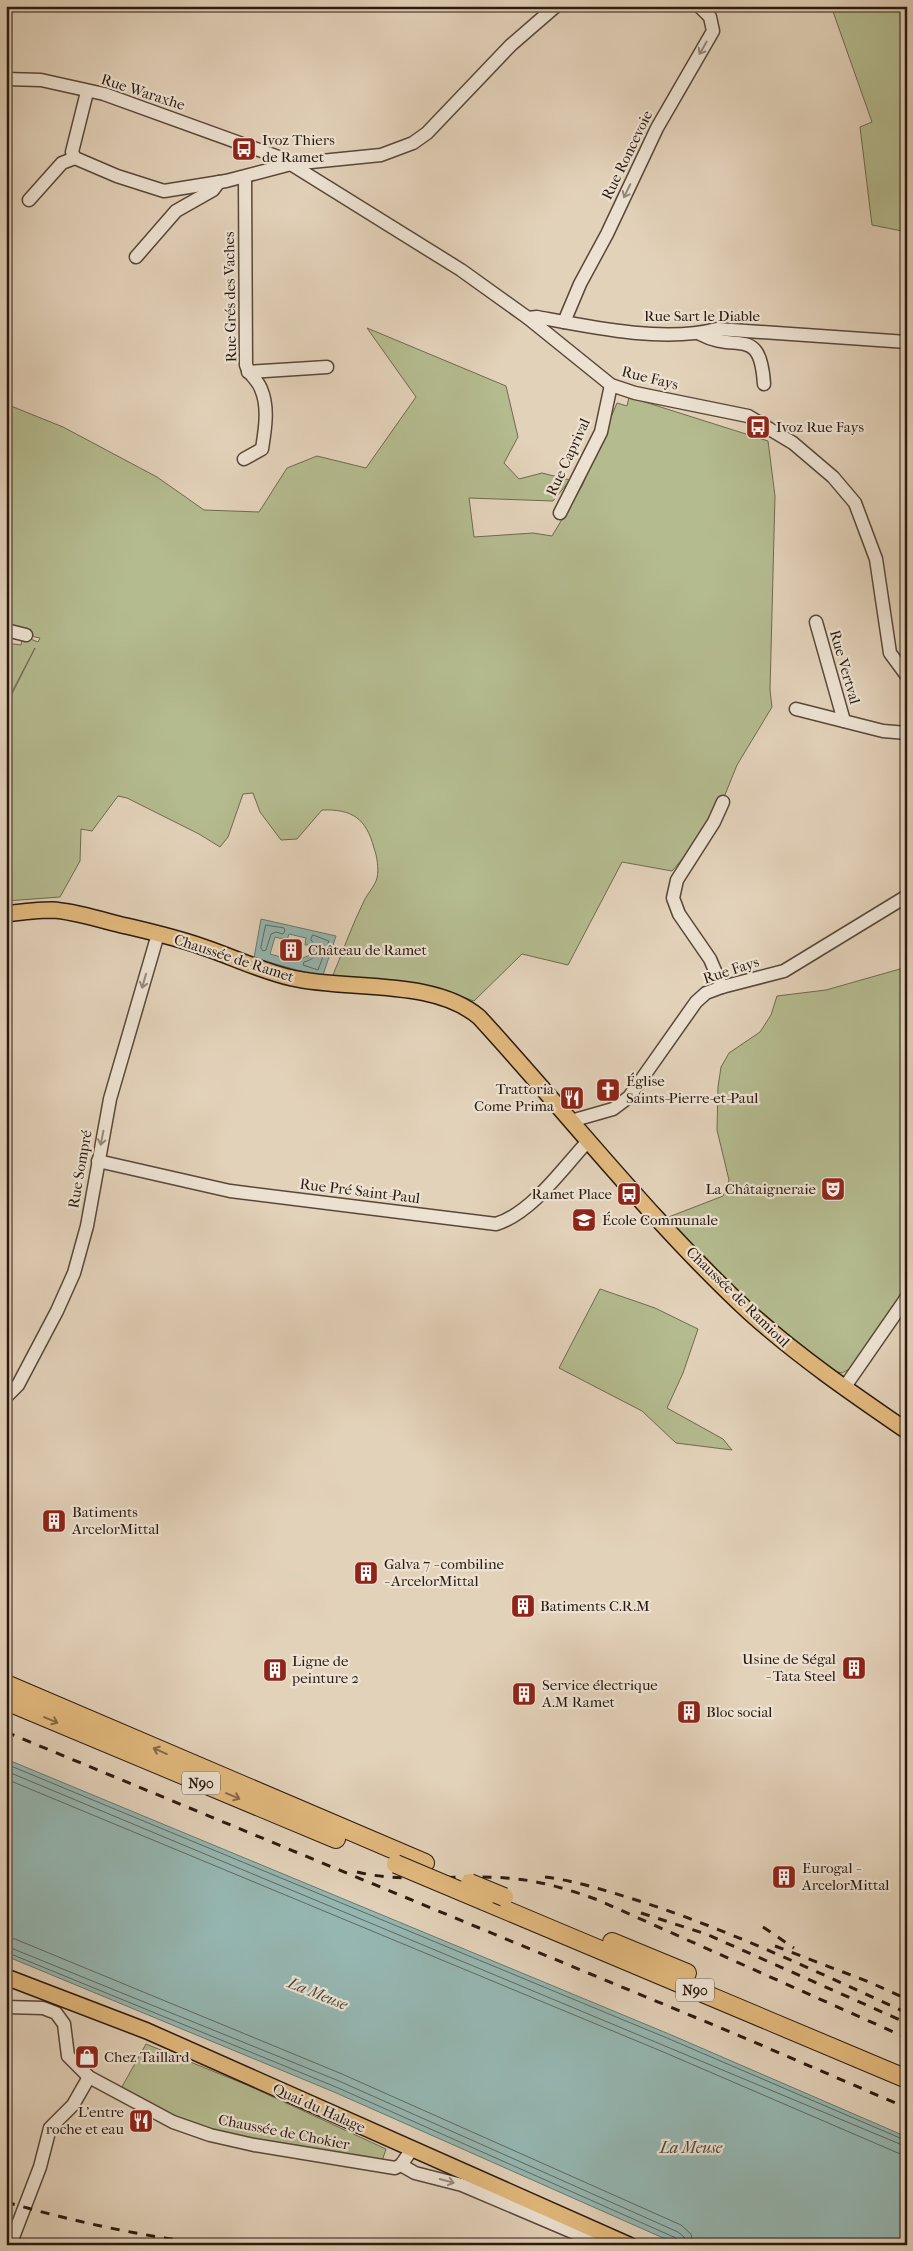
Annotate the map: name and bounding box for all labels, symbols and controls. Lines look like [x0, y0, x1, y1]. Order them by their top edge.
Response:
one-way arrow [698, 40, 708, 54]
street label: Rue Waraxhe [99, 70, 188, 114]
street label: Rue Roncevoie [598, 107, 657, 202]
place label: Ivoz Thiers de Ramet [262, 131, 335, 166]
bus stop icon: Ivoz Thiers de Ramet [231, 136, 257, 162]
one-way arrow [622, 183, 631, 198]
street label: Rue Grés des Vaches [220, 231, 240, 363]
street label: Rue Sart le Diable [644, 307, 761, 325]
street label: Rue Fays [620, 362, 681, 394]
bus stop icon: Ivoz Rue Fays [745, 414, 771, 440]
street label: Rue Caprival [542, 415, 594, 499]
place label: Ivoz Rue Fays [776, 418, 864, 436]
street label: Rue Vertval [826, 628, 864, 706]
street label: Chaussée de Ramet [172, 930, 297, 986]
building icon: Château de Ramet [278, 937, 304, 963]
place label: Château de Ramet [308, 941, 428, 959]
street label: Rue Fays [701, 952, 762, 987]
one-way arrow [139, 973, 149, 989]
place label: Église Saints-Pierre-et-Paul [626, 1072, 758, 1107]
church icon: Église Saints-Pierre-et-Paul [595, 1077, 621, 1103]
place label: Trattoria Come Prima [474, 1080, 555, 1115]
restaurant icon: Trattoria Come Prima [559, 1085, 585, 1111]
street label: Rue Sompré [64, 1128, 96, 1210]
one-way arrow [97, 1129, 107, 1145]
street label: Rue Pré Saint-Paul [299, 1175, 421, 1207]
theatre icon: La Châtaigneraie [820, 1176, 846, 1202]
place label: La Châtaigneraie [705, 1180, 817, 1198]
bus stop icon: Ramet Place [616, 1181, 642, 1207]
place label: Ramet Place [531, 1185, 613, 1203]
school or university icon: École Communale [571, 1207, 597, 1233]
place label: École Communale [602, 1211, 719, 1229]
street label: Chaussée de Ramioul [683, 1243, 793, 1351]
place label: Batiments ArcelorMittal [71, 1503, 159, 1538]
building icon: Batiments ArcelorMittal [41, 1508, 67, 1534]
place label: Galva 7 - combiline - ArcelorMittal [384, 1555, 505, 1590]
building icon: Galva 7 - combiline - ArcelorMittal [353, 1560, 379, 1586]
building icon: Batiments C.R.M [510, 1593, 536, 1619]
place label: Batiments C.R.M [540, 1597, 650, 1615]
place label: Usine de Ségal - Tata Steel [742, 1650, 836, 1685]
place label: Ligne de peinture 2 [291, 1652, 359, 1687]
building icon: Usine de Ségal - Tata Steel [841, 1655, 867, 1681]
building icon: Ligne de peinture 2 [262, 1657, 288, 1683]
place label: Service électrique A.M Ramet [541, 1676, 658, 1711]
building icon: Service électrique A.M Ramet [511, 1681, 537, 1707]
building icon: Bloc social [676, 1699, 702, 1725]
place label: Bloc social [706, 1703, 773, 1721]
one-way arrow [43, 1715, 58, 1725]
one-way arrow [153, 1745, 168, 1755]
road number: N90 [182, 1772, 220, 1795]
one-way arrow [225, 1792, 240, 1802]
place label: Eurogal - ArcelorMittal [801, 1859, 889, 1894]
building icon: Eurogal - ArcelorMittal [771, 1864, 797, 1890]
water label: La Meuse [284, 1973, 351, 2014]
road number: N90 [676, 1978, 714, 2002]
shop icon: Chez Taillard [74, 2044, 100, 2070]
place label: Chez Taillard [104, 2048, 190, 2066]
street label: Quai du Halage [270, 2079, 369, 2137]
place label: L'entre roche et eau [46, 2103, 125, 2138]
restaurant icon: L'entre roche et eau [128, 2108, 154, 2134]
street label: Chaussée de Chokier [217, 2110, 352, 2154]
water label: La Meuse [659, 2138, 723, 2157]
one-way arrow [438, 2177, 454, 2186]

